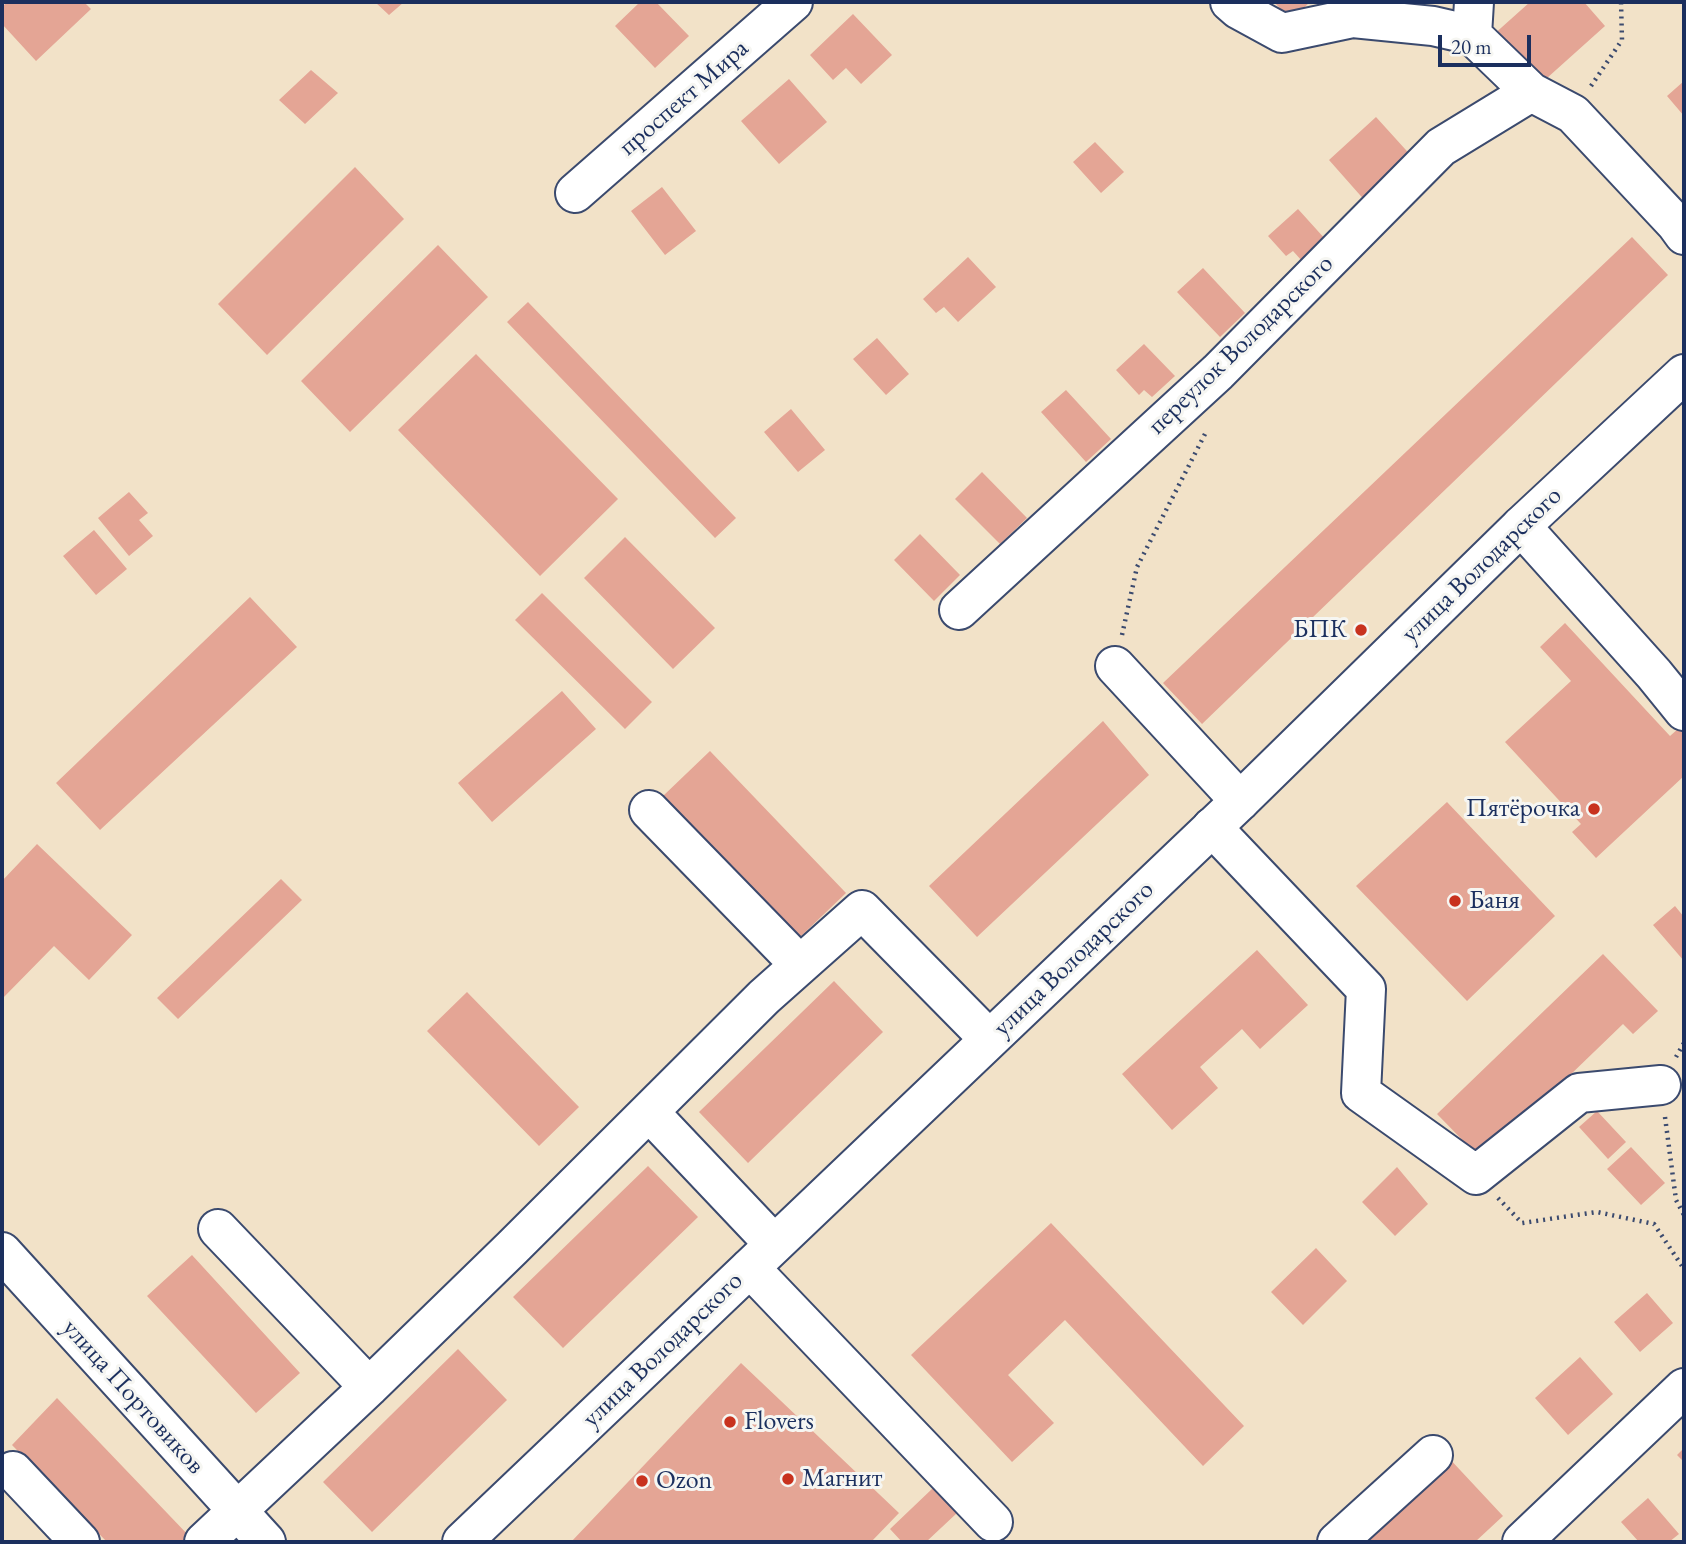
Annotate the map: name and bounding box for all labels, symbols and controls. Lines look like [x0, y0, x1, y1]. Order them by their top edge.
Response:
scale bar [1441, 21, 1534, 65]
street label: проспект Мира [613, 33, 755, 163]
text: 20 m [1451, 33, 1492, 60]
street label: переулок Володарского [1142, 248, 1340, 442]
street label: улица Володарского [1395, 481, 1569, 649]
place label: БПК [1293, 614, 1347, 646]
marker: БПК [1353, 622, 1369, 638]
place label: Пятёрочка [1466, 793, 1580, 825]
marker: Пятёрочка [1586, 801, 1602, 817]
street label: улица Володарского [987, 875, 1161, 1043]
place label: Баня [1469, 885, 1520, 917]
marker: Баня [1447, 893, 1463, 909]
street label: улица Володарского [576, 1266, 750, 1434]
street label: улица Портовиков [55, 1313, 211, 1481]
place label: Flovers [744, 1406, 814, 1438]
marker: Flovers [722, 1414, 738, 1430]
place label: Магнит [802, 1463, 882, 1495]
place label: Ozon [656, 1465, 712, 1497]
marker: Магнит [780, 1471, 796, 1487]
marker: Ozon [634, 1473, 650, 1489]

